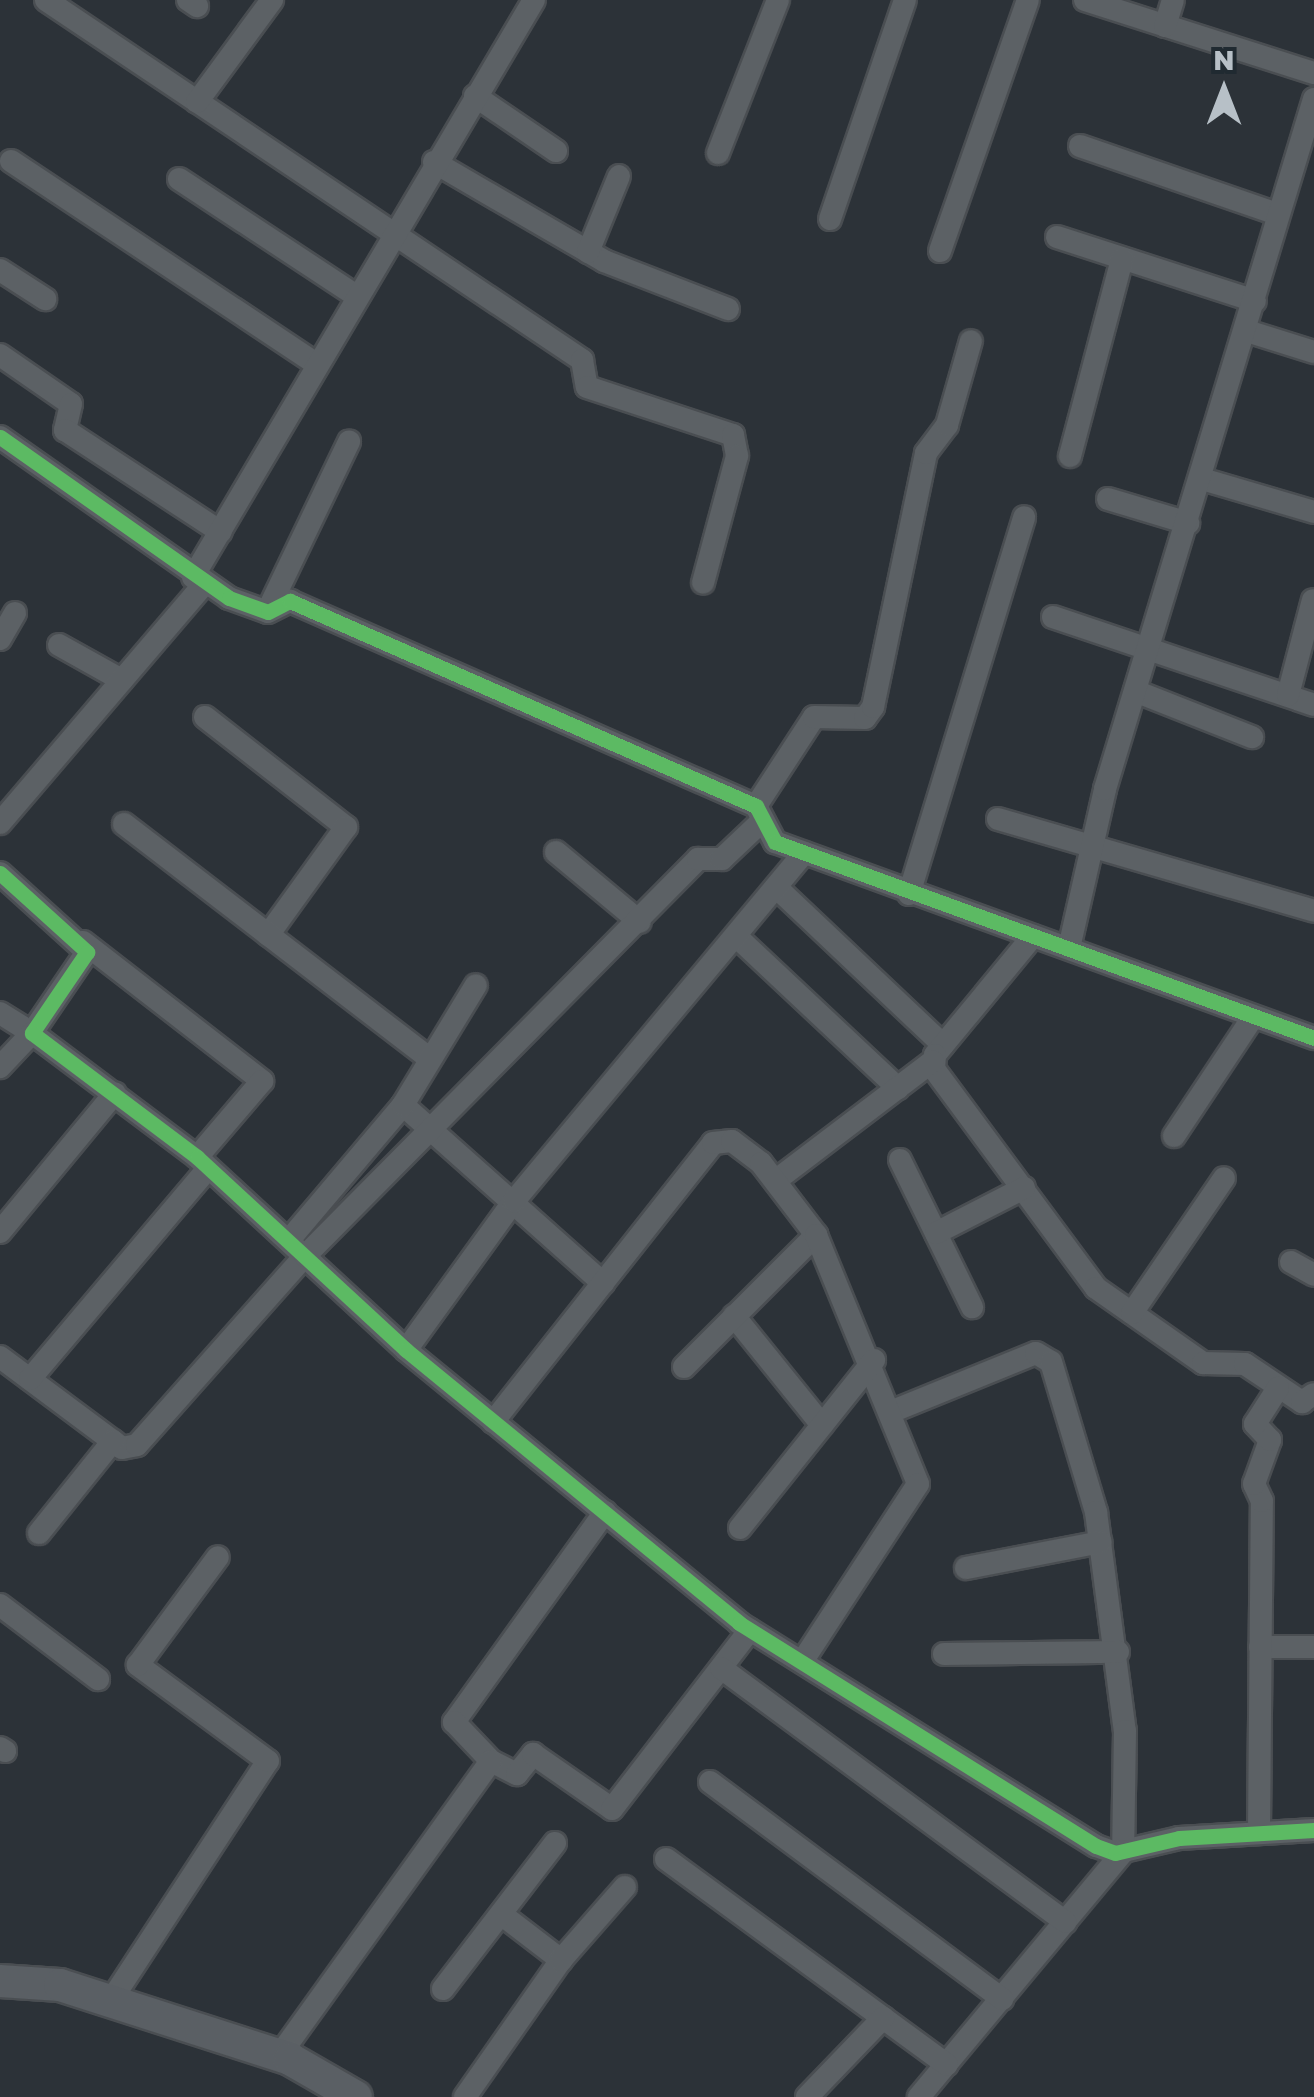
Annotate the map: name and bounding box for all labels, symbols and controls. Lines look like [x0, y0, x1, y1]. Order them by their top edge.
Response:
north arrow [1174, 40, 1274, 140]
text: N [1213, 43, 1235, 76]

